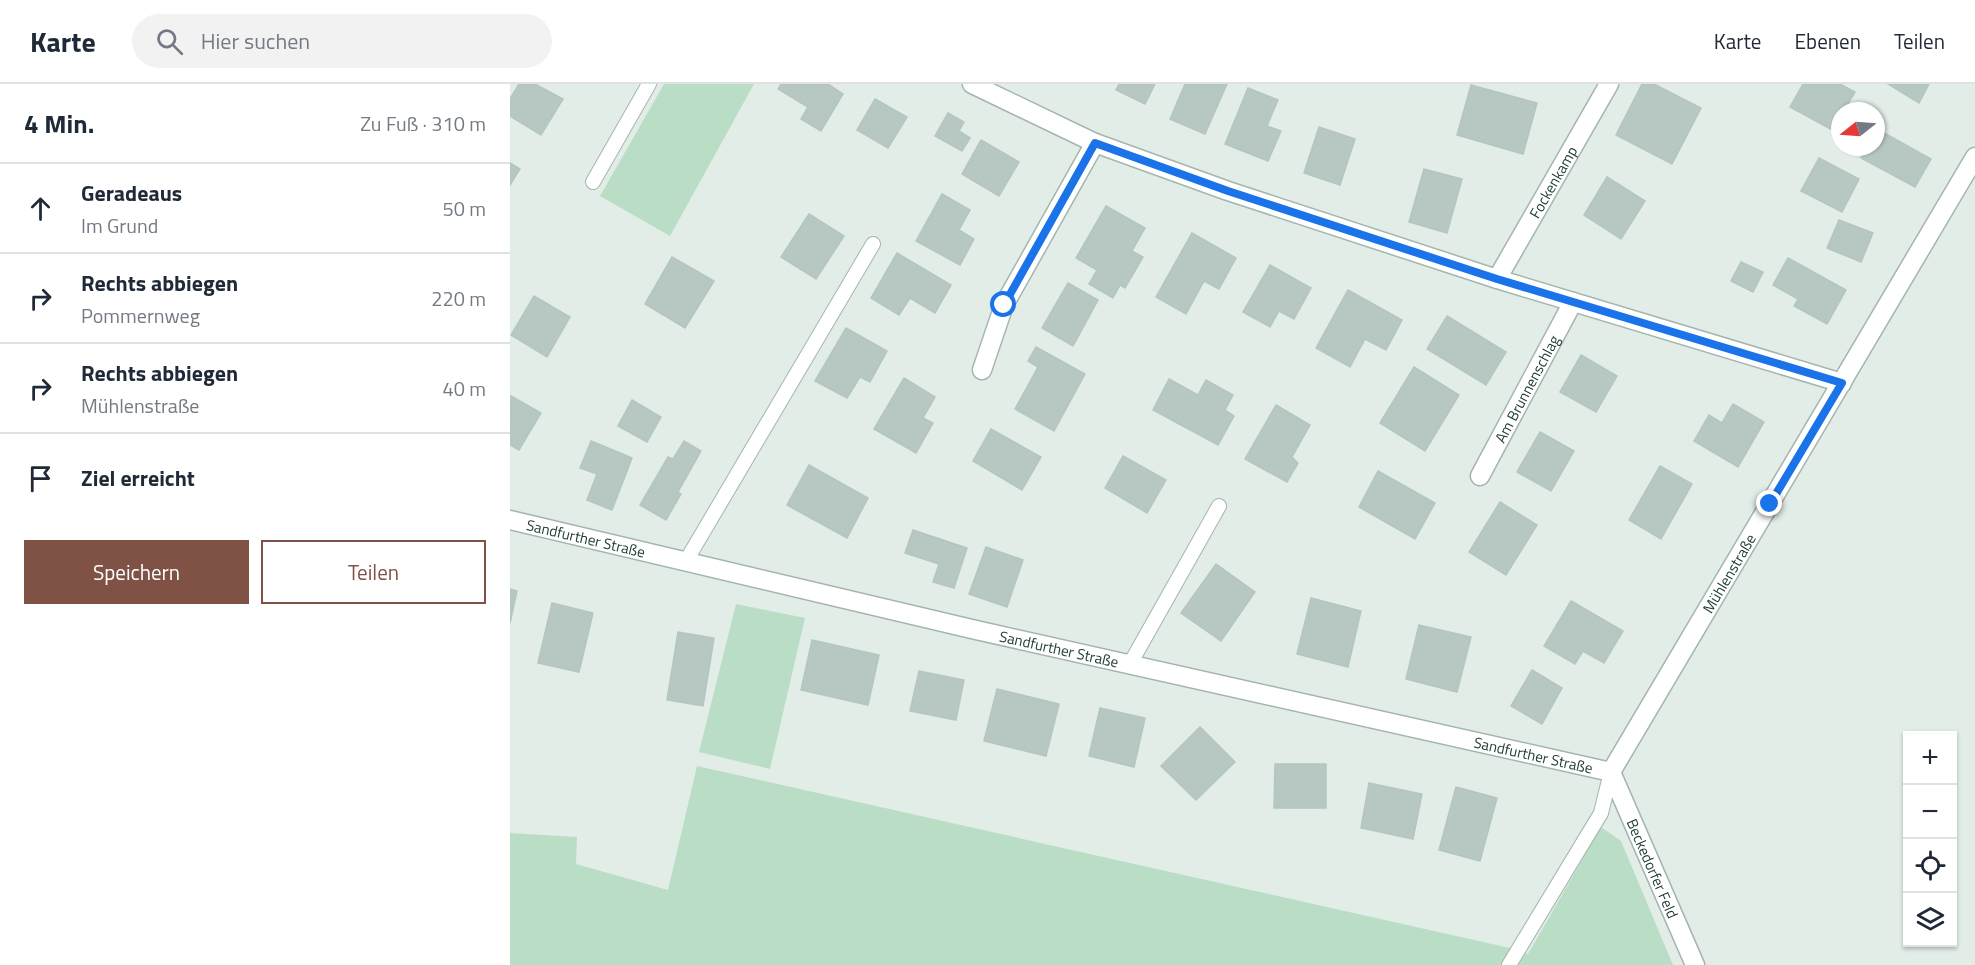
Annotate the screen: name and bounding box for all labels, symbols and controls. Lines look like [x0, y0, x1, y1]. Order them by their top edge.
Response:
search box [132, 14, 552, 68]
text: Karte [30, 20, 96, 63]
text: Hier suchen [201, 24, 310, 58]
icon: search [153, 25, 186, 58]
text: Karte [1714, 25, 1761, 57]
text: Ebenen [1794, 25, 1861, 57]
text: Teilen [1894, 25, 1945, 57]
north arrow [1831, 102, 1885, 156]
text: 4 Min. [24, 104, 94, 143]
text: Zu Fuß · 310 m [360, 108, 486, 139]
street label: Fockenkamp [1523, 141, 1583, 222]
text: Geradeaus [81, 176, 182, 210]
icon: ahead [24, 192, 57, 225]
text: 50 m [442, 193, 486, 224]
text: Im Grund [81, 210, 158, 241]
text: Rechts abbiegen [81, 266, 238, 300]
icon: right [24, 282, 57, 315]
text: 220 m [431, 283, 486, 314]
route start [990, 291, 1016, 317]
text: Pommernweg [81, 300, 200, 331]
street label: Am Brunnenschlag [1488, 330, 1565, 447]
text: Rechts abbiegen [81, 356, 238, 390]
icon: right [24, 372, 57, 405]
text: 40 m [442, 373, 486, 404]
text: Mühlenstraße [81, 390, 199, 421]
text: Ziel erreicht [81, 461, 195, 495]
icon: arrive [24, 462, 57, 495]
route end [1756, 490, 1782, 516]
street label: Sandfurther Straße [524, 513, 648, 563]
street label: Mühlenstraße [1696, 529, 1761, 617]
button: Speichern [24, 540, 249, 604]
button: Teilen [261, 540, 486, 604]
street label: Sandfurther Straße [997, 624, 1121, 673]
street label: Sandfurther Straße [1472, 730, 1595, 779]
map controls [1903, 731, 1957, 947]
button: + [1903, 731, 1957, 785]
button: − [1903, 785, 1957, 839]
street label: Beckedorfer Feld [1621, 815, 1685, 922]
button: locate [1903, 839, 1957, 893]
button: layers [1903, 893, 1957, 947]

